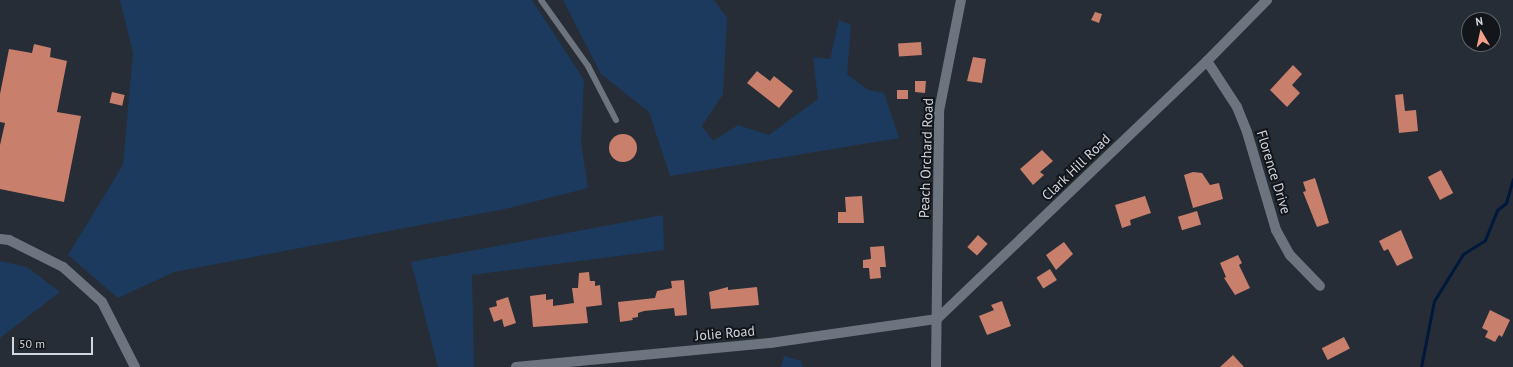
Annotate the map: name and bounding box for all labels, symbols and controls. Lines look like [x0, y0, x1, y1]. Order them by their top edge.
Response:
north arrow [1461, 12, 1501, 52]
text: N [1475, 14, 1484, 29]
street label: Peach Orchard Road [916, 98, 936, 218]
street label: Florence Drive [1253, 128, 1295, 216]
street label: Clark Hill Road [1038, 130, 1114, 204]
street label: Jolie Road [694, 322, 756, 344]
scale bar [14, 329, 95, 355]
text: 50 m [19, 336, 45, 351]

